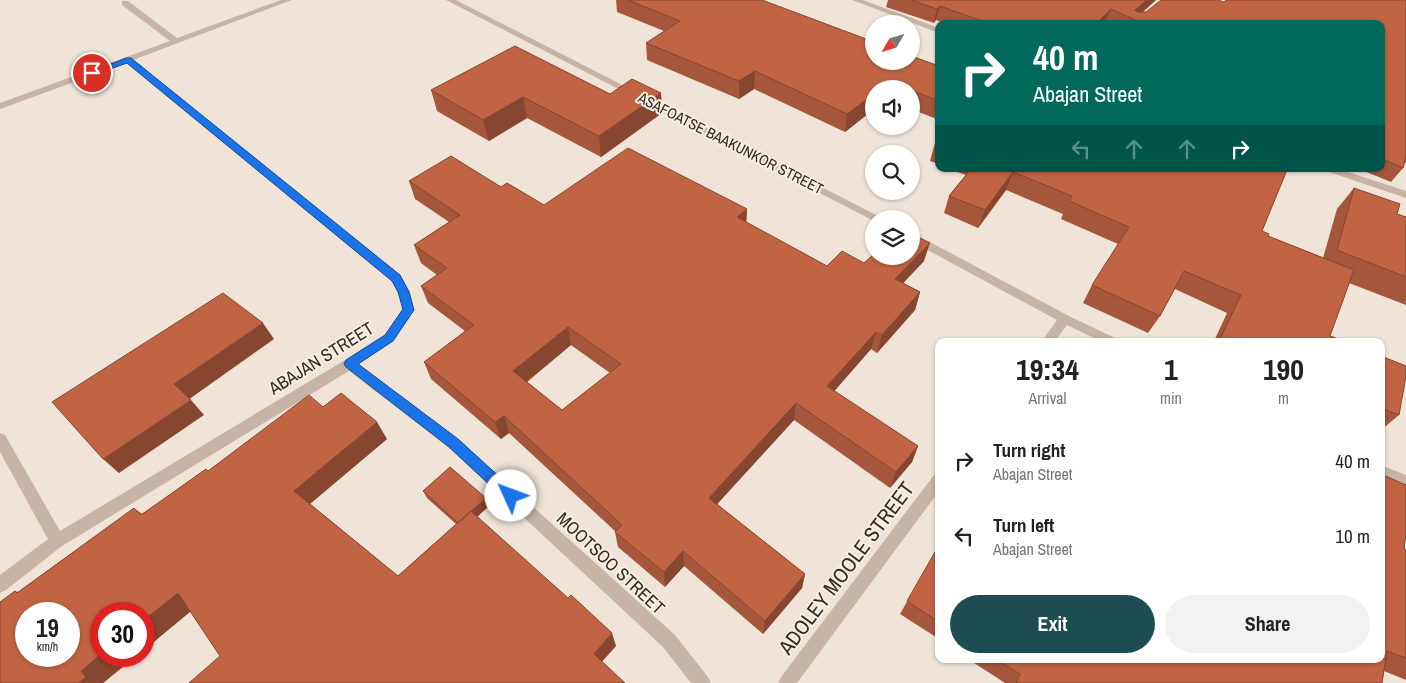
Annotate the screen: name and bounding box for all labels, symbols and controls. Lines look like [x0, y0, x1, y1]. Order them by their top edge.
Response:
north arrow [865, 15, 920, 70]
map controls [865, 15, 920, 265]
text: 40 m [1033, 34, 1098, 81]
icon: right [950, 40, 1015, 105]
pin [71, 52, 113, 94]
icon: arrive [78, 59, 106, 87]
text: Abajan Street [1033, 79, 1142, 109]
button: sound [865, 80, 920, 135]
street label: ASAFOATSE BAAKUNKOR STREET [634, 87, 828, 199]
icon: left [1067, 135, 1095, 163]
icon: ahead [1120, 135, 1148, 163]
icon: ahead [1173, 135, 1201, 163]
icon: right [1226, 135, 1254, 163]
button: search [865, 145, 920, 200]
button: layers [865, 210, 920, 265]
street label: ABAJAN STREET [263, 316, 378, 401]
text: 19:34 [1016, 349, 1079, 389]
text: 1 [1164, 349, 1178, 389]
text: 190 [1263, 349, 1304, 389]
text: Arrival [1029, 387, 1066, 409]
text: min [1160, 387, 1182, 409]
text: m [1278, 387, 1289, 409]
text: Turn right [993, 437, 1065, 463]
icon: right [950, 447, 978, 475]
text: 40 m [1335, 448, 1370, 474]
text: Abajan Street [993, 463, 1073, 485]
position arrow [484, 469, 536, 521]
street label: ADOLEY MOOLE STREET [771, 475, 921, 661]
street label: MOOTSOO STREET [551, 506, 671, 620]
text: Turn left [993, 512, 1054, 538]
icon: left [950, 522, 978, 550]
text: 10 m [1335, 523, 1370, 549]
text: Abajan Street [993, 538, 1073, 560]
button: Exit [950, 595, 1155, 653]
button: Share [1165, 595, 1370, 653]
speed limit sign: 30 [90, 602, 155, 667]
text: 19 [36, 611, 59, 645]
text: km/h [37, 639, 58, 655]

